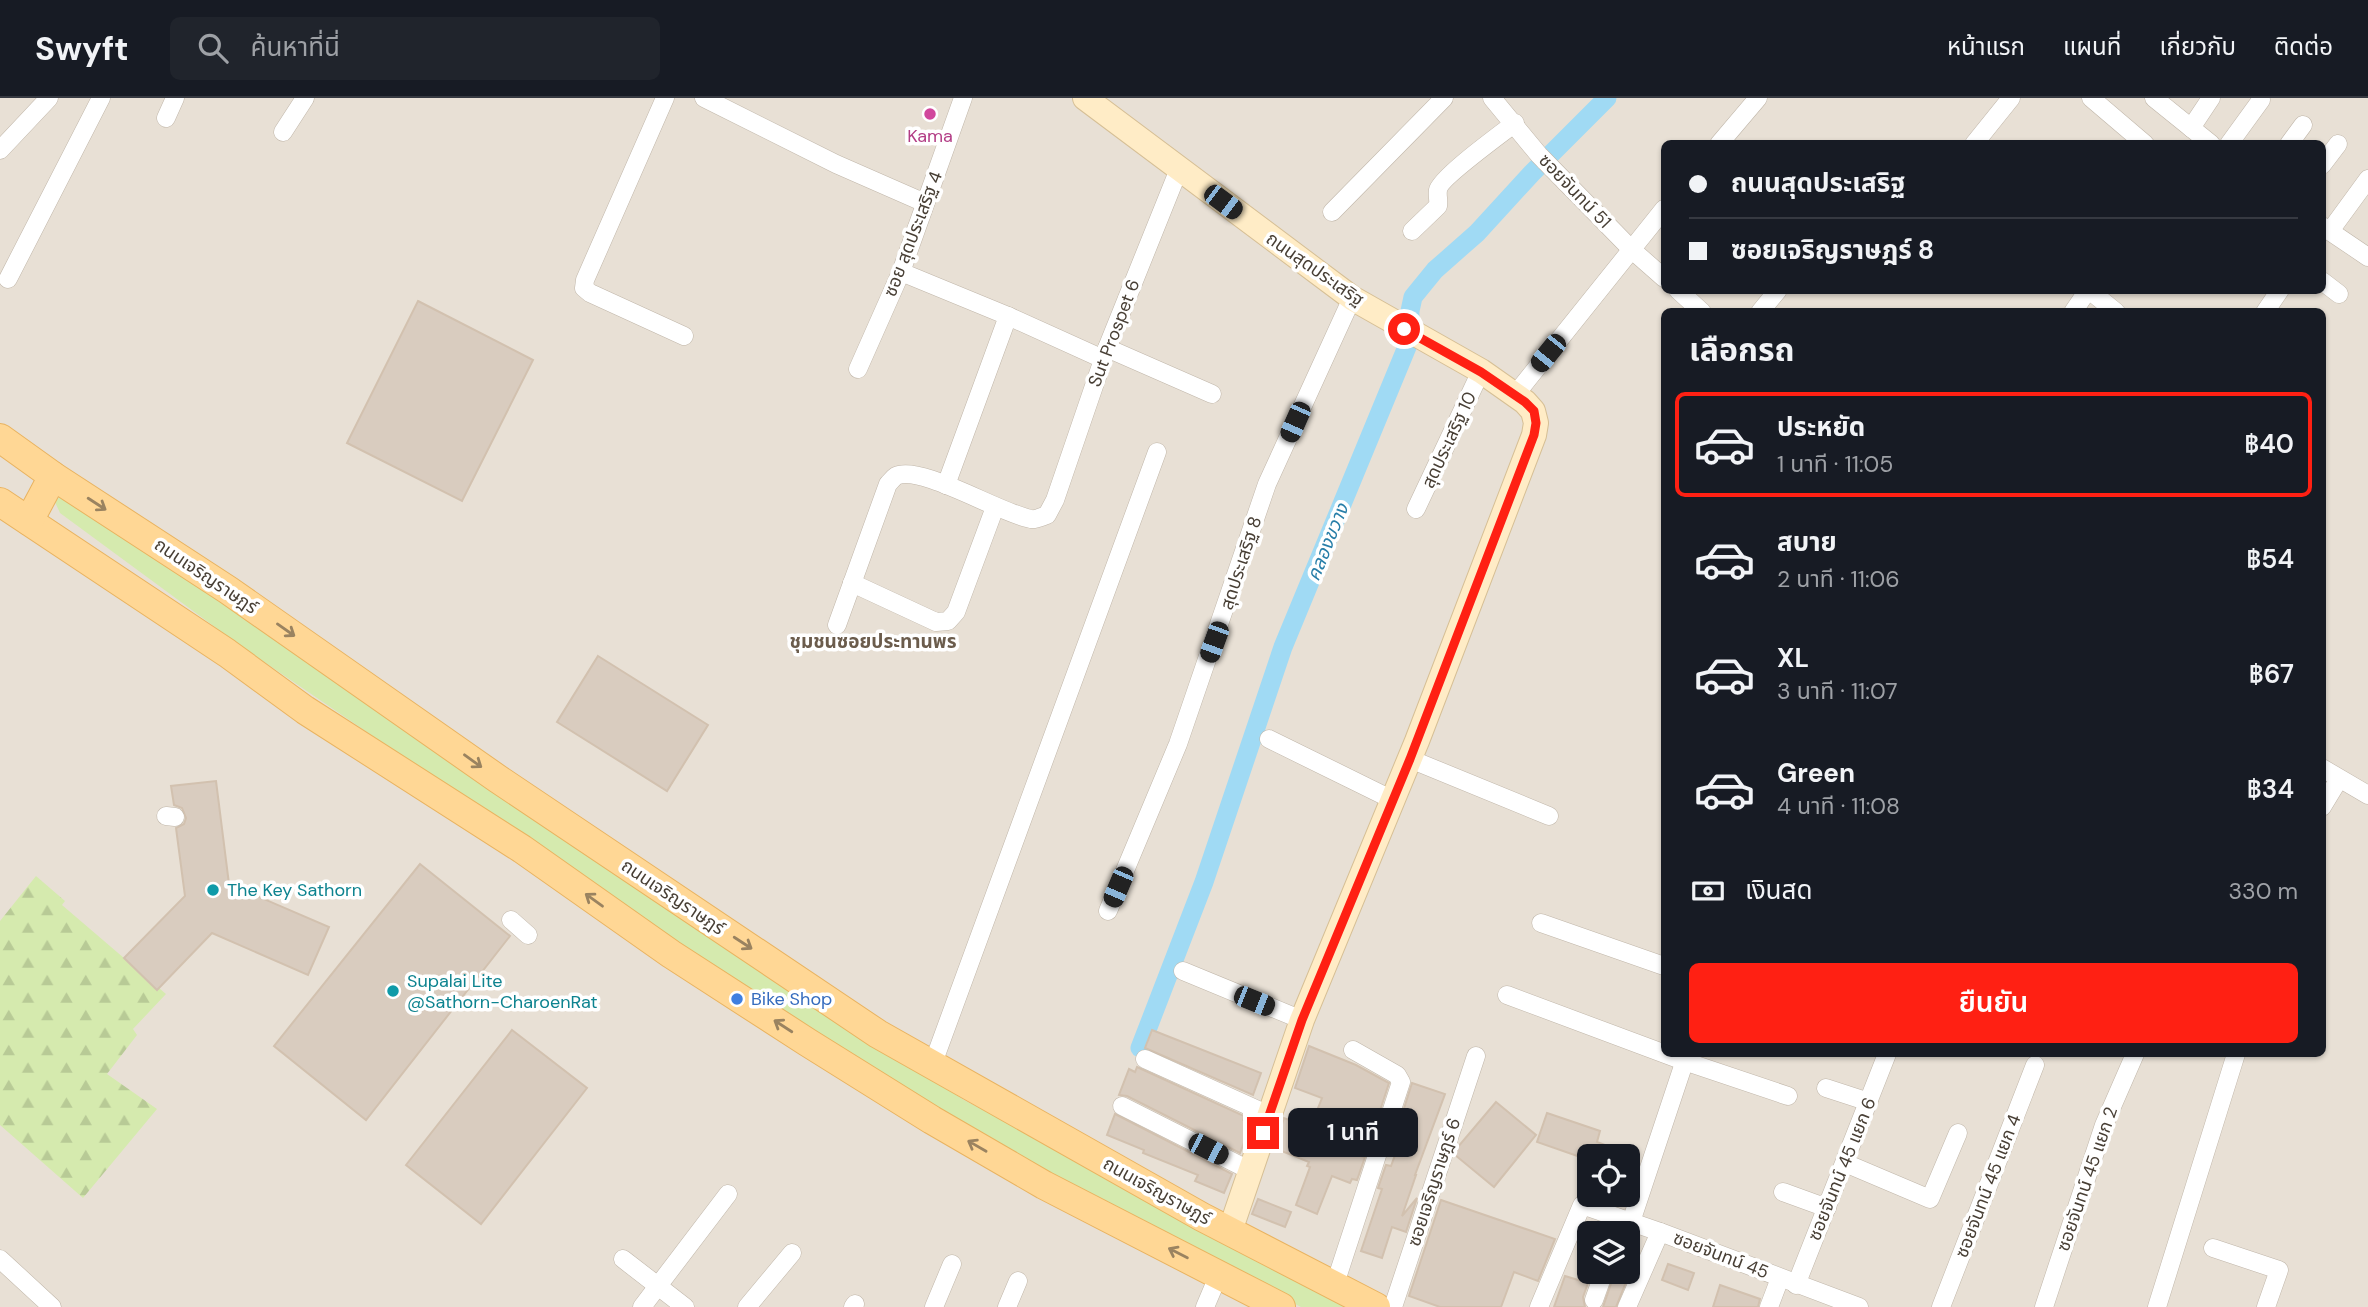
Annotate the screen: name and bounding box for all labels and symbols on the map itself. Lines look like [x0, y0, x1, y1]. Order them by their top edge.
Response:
marker: Kama [922, 106, 938, 122]
place label: Kama [907, 124, 953, 148]
street label: ซอยจันทน์ 51 [1533, 148, 1617, 234]
street label: ซอย สุดประเสริฐ 4 [878, 168, 948, 300]
car [1200, 181, 1247, 223]
street label: ถนนสุดประเสริฐ [1261, 226, 1369, 312]
street label: Sut Prospet 6 [1082, 276, 1146, 390]
route start [1388, 313, 1420, 345]
car [1527, 330, 1570, 376]
street label: สุดประเสริฐ 10 [1416, 388, 1482, 492]
car [1277, 399, 1314, 445]
one-way arrow [87, 497, 106, 512]
water label: คลองขวาง [1301, 499, 1355, 585]
street label: สุดประเสริฐ 8 [1215, 513, 1267, 613]
street label: ถนนเจริญราษฎร์ [150, 533, 263, 620]
car [1197, 619, 1232, 665]
one-way arrow [276, 623, 295, 637]
district label: ชุมชนซอยประทานพร [790, 629, 957, 654]
one-way arrow [463, 754, 482, 768]
street label: ถนนเจริญราษฎร์ [617, 854, 730, 941]
car [1101, 864, 1136, 910]
place label: The Key Sathorn [227, 878, 362, 902]
marker: The Key Sathorn [205, 882, 221, 898]
one-way arrow [585, 893, 604, 907]
one-way arrow [732, 936, 752, 950]
place label: Supalai Lite @Sathorn-CharoenRat [407, 969, 598, 1014]
marker: Supalai Lite @Sathorn-CharoenRat [385, 983, 401, 999]
car [1231, 983, 1278, 1019]
place label: Bike Shop [751, 987, 832, 1011]
marker: Bike Shop [729, 991, 745, 1007]
one-way arrow [774, 1019, 794, 1033]
street label: ซอยจันทน์ 45 แยก 6 [1802, 1094, 1882, 1244]
street label: ซอยจันทน์ 45 แยก 2 [2051, 1103, 2123, 1255]
callout: 1 นาที [1288, 1108, 1417, 1158]
street label: ซอยจันทน์ 45 แยก 4 [1950, 1111, 2026, 1261]
street label: ซอยเจริญราษฎร์ 6 [1402, 1115, 1466, 1249]
route end [1247, 1117, 1279, 1149]
car [1185, 1130, 1232, 1168]
one-way arrow [967, 1139, 987, 1153]
street label: ถนนเจริญราษฎร์ [1099, 1151, 1216, 1231]
street label: ซอยจันทน์ 45 [1670, 1226, 1772, 1284]
one-way arrow [1168, 1245, 1188, 1259]

